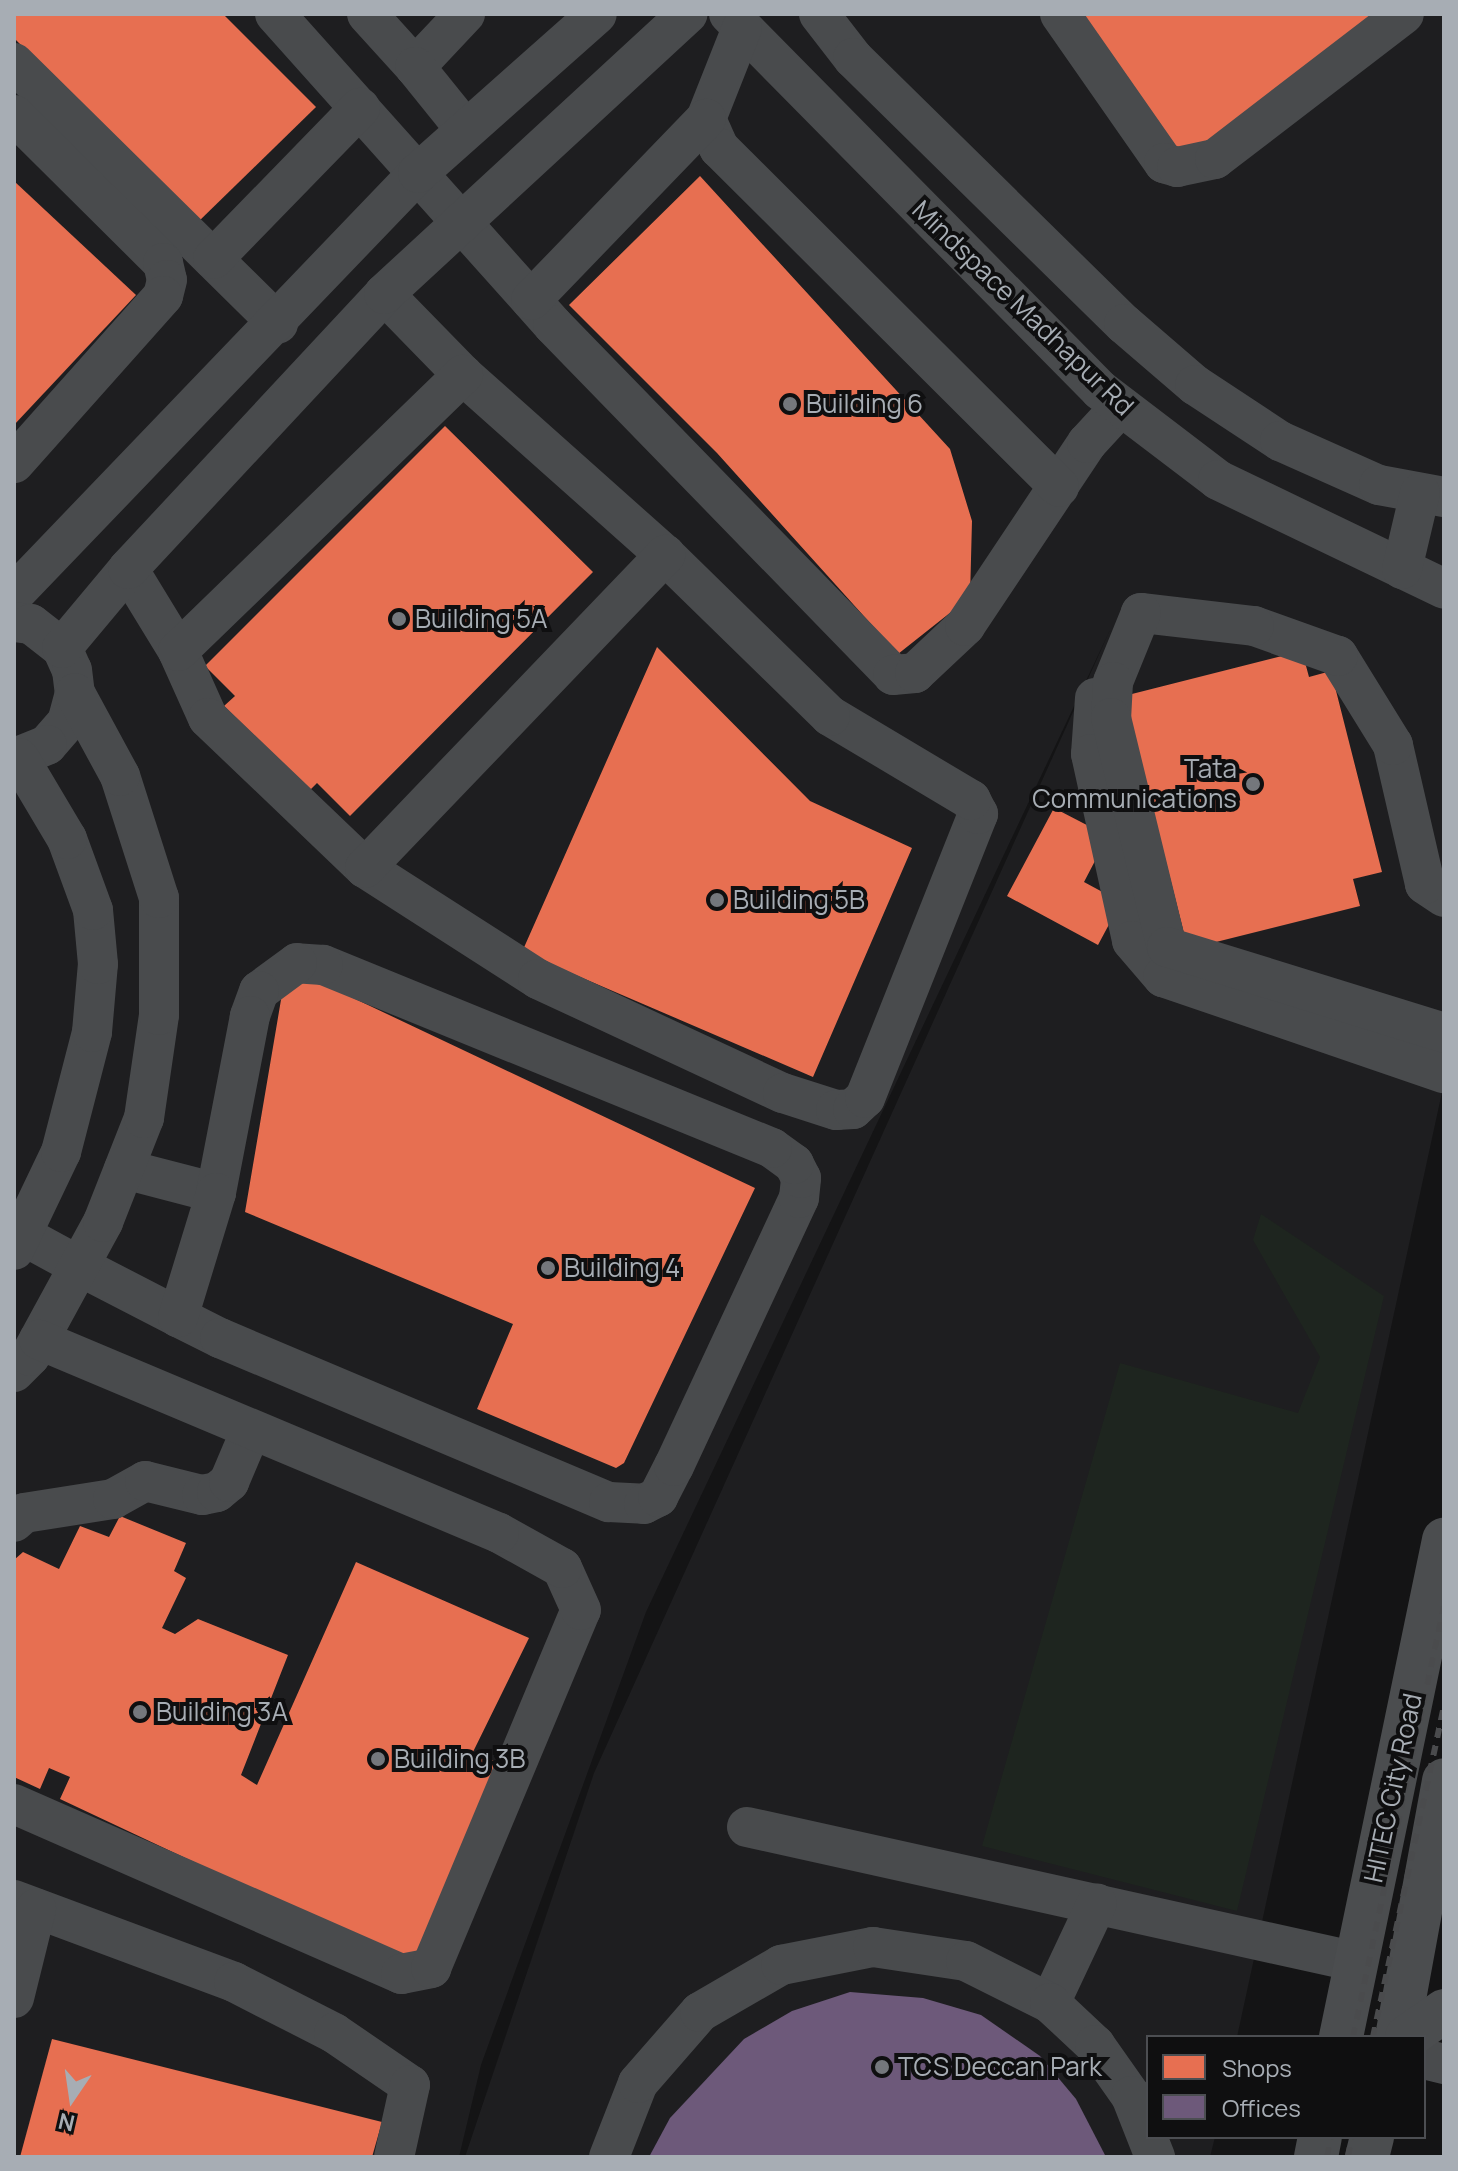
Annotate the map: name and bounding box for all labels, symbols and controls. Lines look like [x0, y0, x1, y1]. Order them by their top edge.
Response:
street label: Mindspace Madhapur Rd [906, 194, 1140, 422]
place label: Building 6 [806, 388, 923, 420]
marker: Building 6 [781, 395, 799, 413]
place label: Building 5A [415, 603, 548, 635]
marker: Building 5A [390, 610, 408, 628]
place label: Tata Communications [1032, 753, 1237, 814]
marker: Tata Communications [1244, 775, 1262, 793]
place label: Building 5B [733, 884, 865, 916]
marker: Building 5B [708, 891, 726, 909]
place label: Building 4 [564, 1252, 680, 1284]
marker: Building 4 [539, 1259, 557, 1277]
street label: HITEC City Road [1358, 1691, 1428, 1885]
place label: Building 3A [156, 1696, 288, 1728]
marker: Building 3A [131, 1703, 149, 1721]
place label: Building 3B [394, 1743, 525, 1775]
marker: Building 3B [369, 1750, 387, 1768]
legend [1146, 2035, 1426, 2139]
place label: TCS Deccan Park [898, 2051, 1102, 2083]
text: Shops [1222, 2051, 1292, 2084]
marker: TCS Deccan Park [873, 2058, 891, 2076]
north arrow [32, 2059, 112, 2139]
text: Offices [1222, 2091, 1301, 2124]
text: N [56, 2106, 78, 2139]

